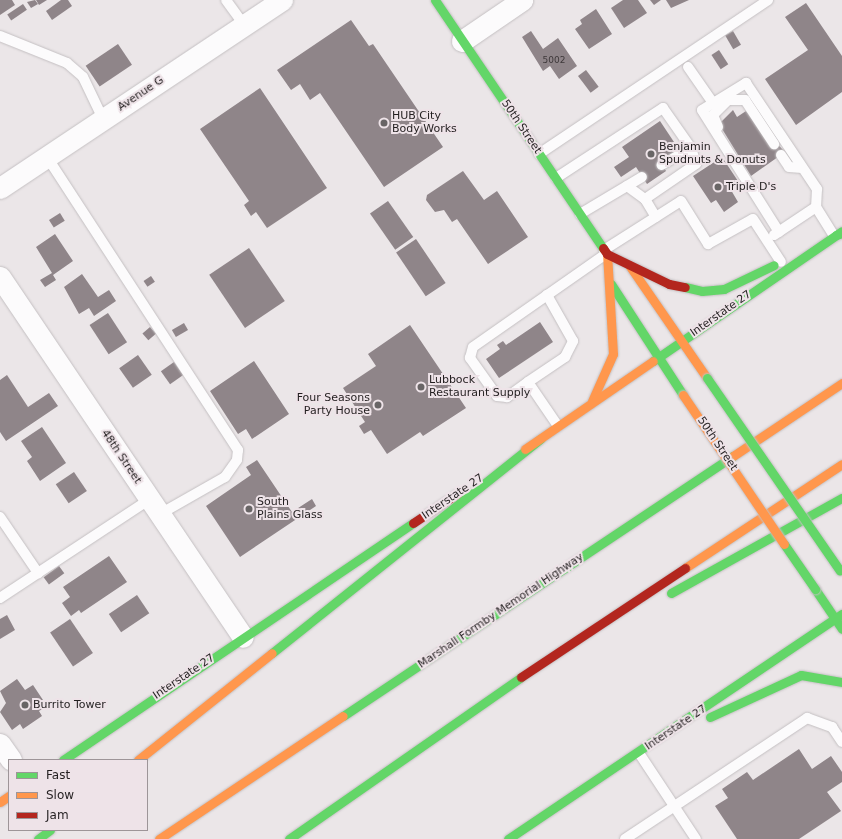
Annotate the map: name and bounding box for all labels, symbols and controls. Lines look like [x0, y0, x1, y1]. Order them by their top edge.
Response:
house number: 5002 [543, 55, 565, 65]
street label: Avenue G [115, 74, 167, 114]
street label: 50th Street [498, 98, 544, 156]
place label: HUB City Body Works [392, 110, 457, 136]
marker: HUB City Body Works [379, 118, 389, 128]
place label: Benjamin Spudnuts & Donuts [659, 141, 766, 167]
marker: Benjamin Spudnuts & Donuts [646, 149, 656, 159]
place label: Triple D's [726, 180, 776, 194]
marker: Triple D's [713, 182, 723, 192]
street label: Interstate 27 [688, 288, 754, 340]
place label: Lubbock Restaurant Supply [429, 374, 530, 400]
marker: Lubbock Restaurant Supply [416, 382, 426, 392]
place label: Four Seasons Party House [297, 392, 370, 418]
marker: Four Seasons Party House [373, 400, 383, 410]
street label: 50th Street [694, 415, 740, 473]
street label: 48th Street [98, 428, 144, 486]
street label: Interstate 27 [420, 472, 486, 522]
place label: South Plains Glass [257, 496, 322, 522]
marker: South Plains Glass [244, 504, 254, 514]
street label: Marshall Formby Memorial Highway [416, 551, 586, 671]
street label: Interstate 27 [151, 652, 217, 702]
place label: Burrito Tower [33, 698, 106, 712]
marker: Burrito Tower [20, 700, 30, 710]
street label: Interstate 27 [643, 703, 709, 753]
legend [8, 759, 148, 831]
text: Fast [46, 768, 70, 782]
text: Slow [46, 788, 74, 802]
text: Jam [46, 808, 69, 822]

